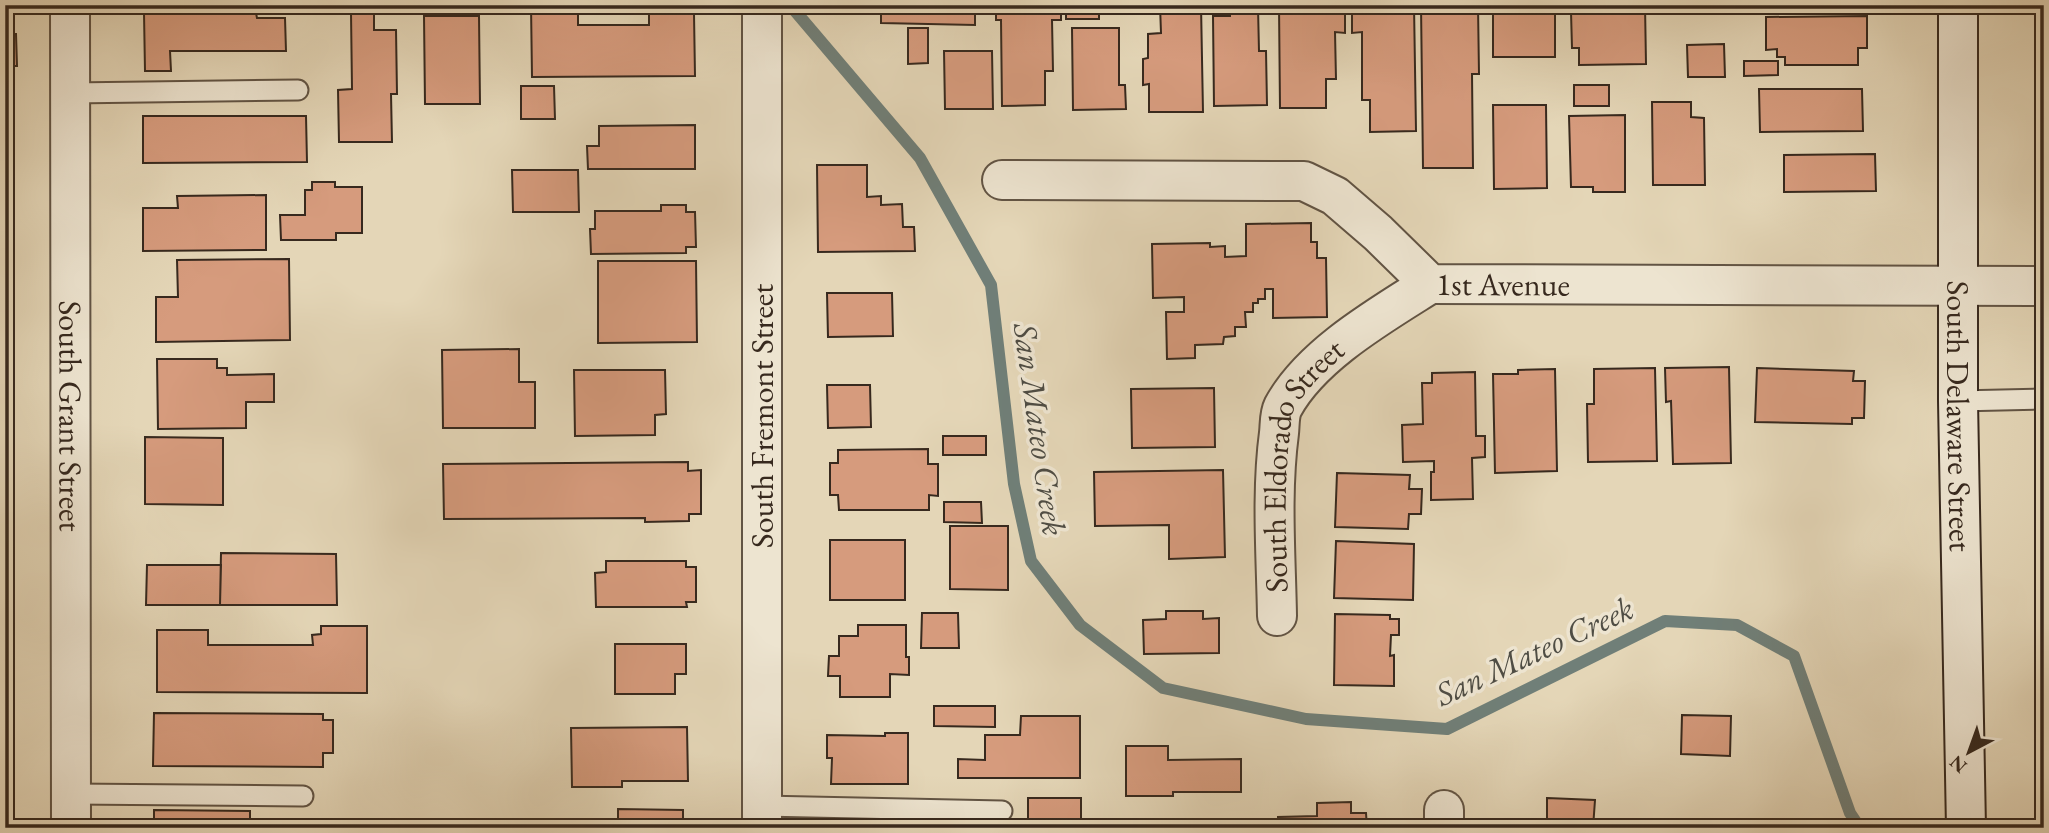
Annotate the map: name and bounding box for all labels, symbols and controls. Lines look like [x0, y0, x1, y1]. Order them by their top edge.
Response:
street label: 1st Avenue [1436, 263, 1570, 305]
street label: South Delaware Street [1937, 280, 1982, 552]
street label: South Fremont Street [741, 284, 783, 548]
street label: South Grant Street [49, 300, 92, 532]
water label: San Mateo Creek [1004, 319, 1076, 538]
street label: South Eldorado Street [1253, 328, 1353, 593]
water label: San Mateo Creek [1427, 586, 1640, 716]
north arrow [1934, 718, 2004, 788]
text: N [1944, 750, 1972, 779]

